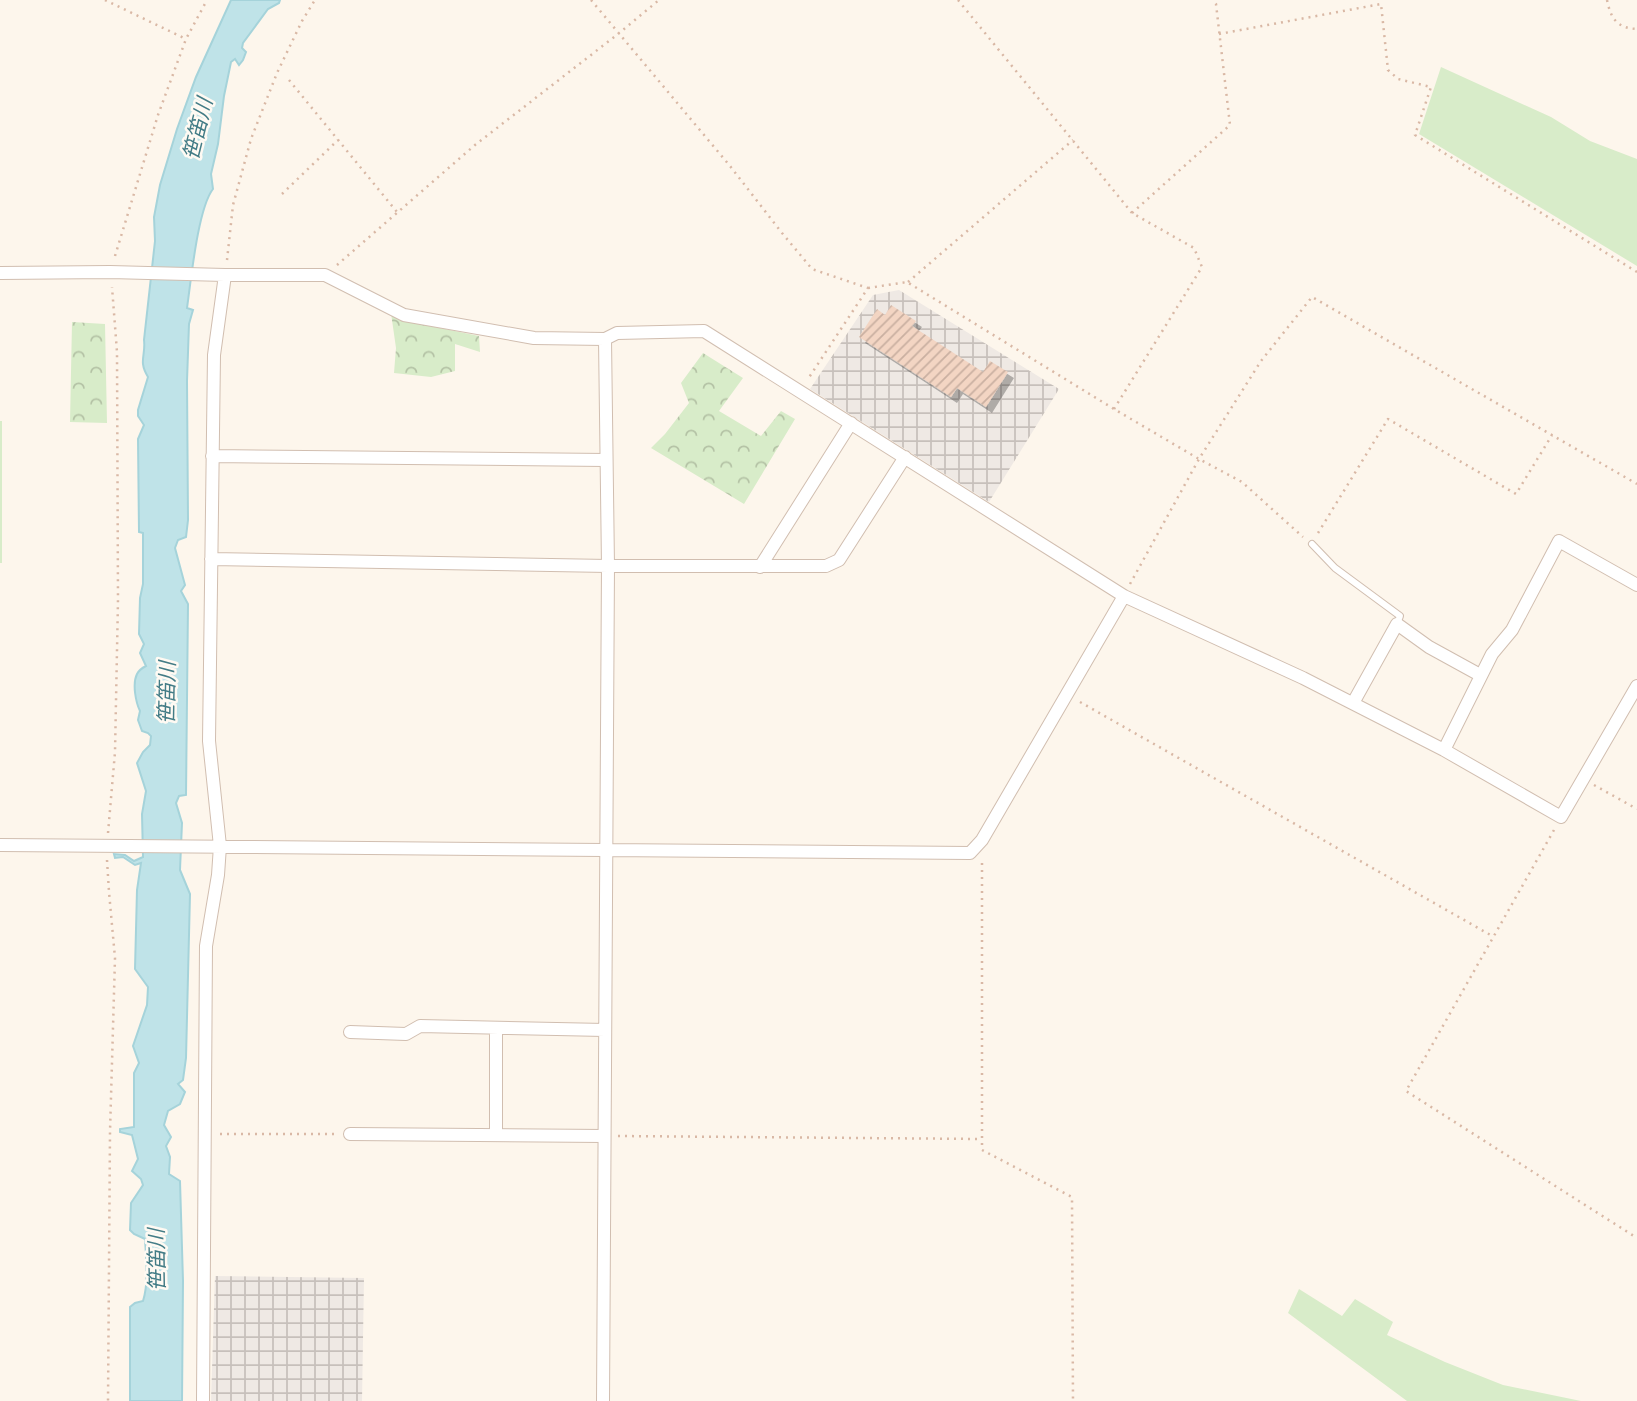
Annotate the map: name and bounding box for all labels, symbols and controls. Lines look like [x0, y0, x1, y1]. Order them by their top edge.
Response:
water label: 笹笛川 [177, 93, 217, 162]
water label: 笹笛川 [152, 659, 179, 725]
water label: 笹笛川 [142, 1226, 169, 1292]

